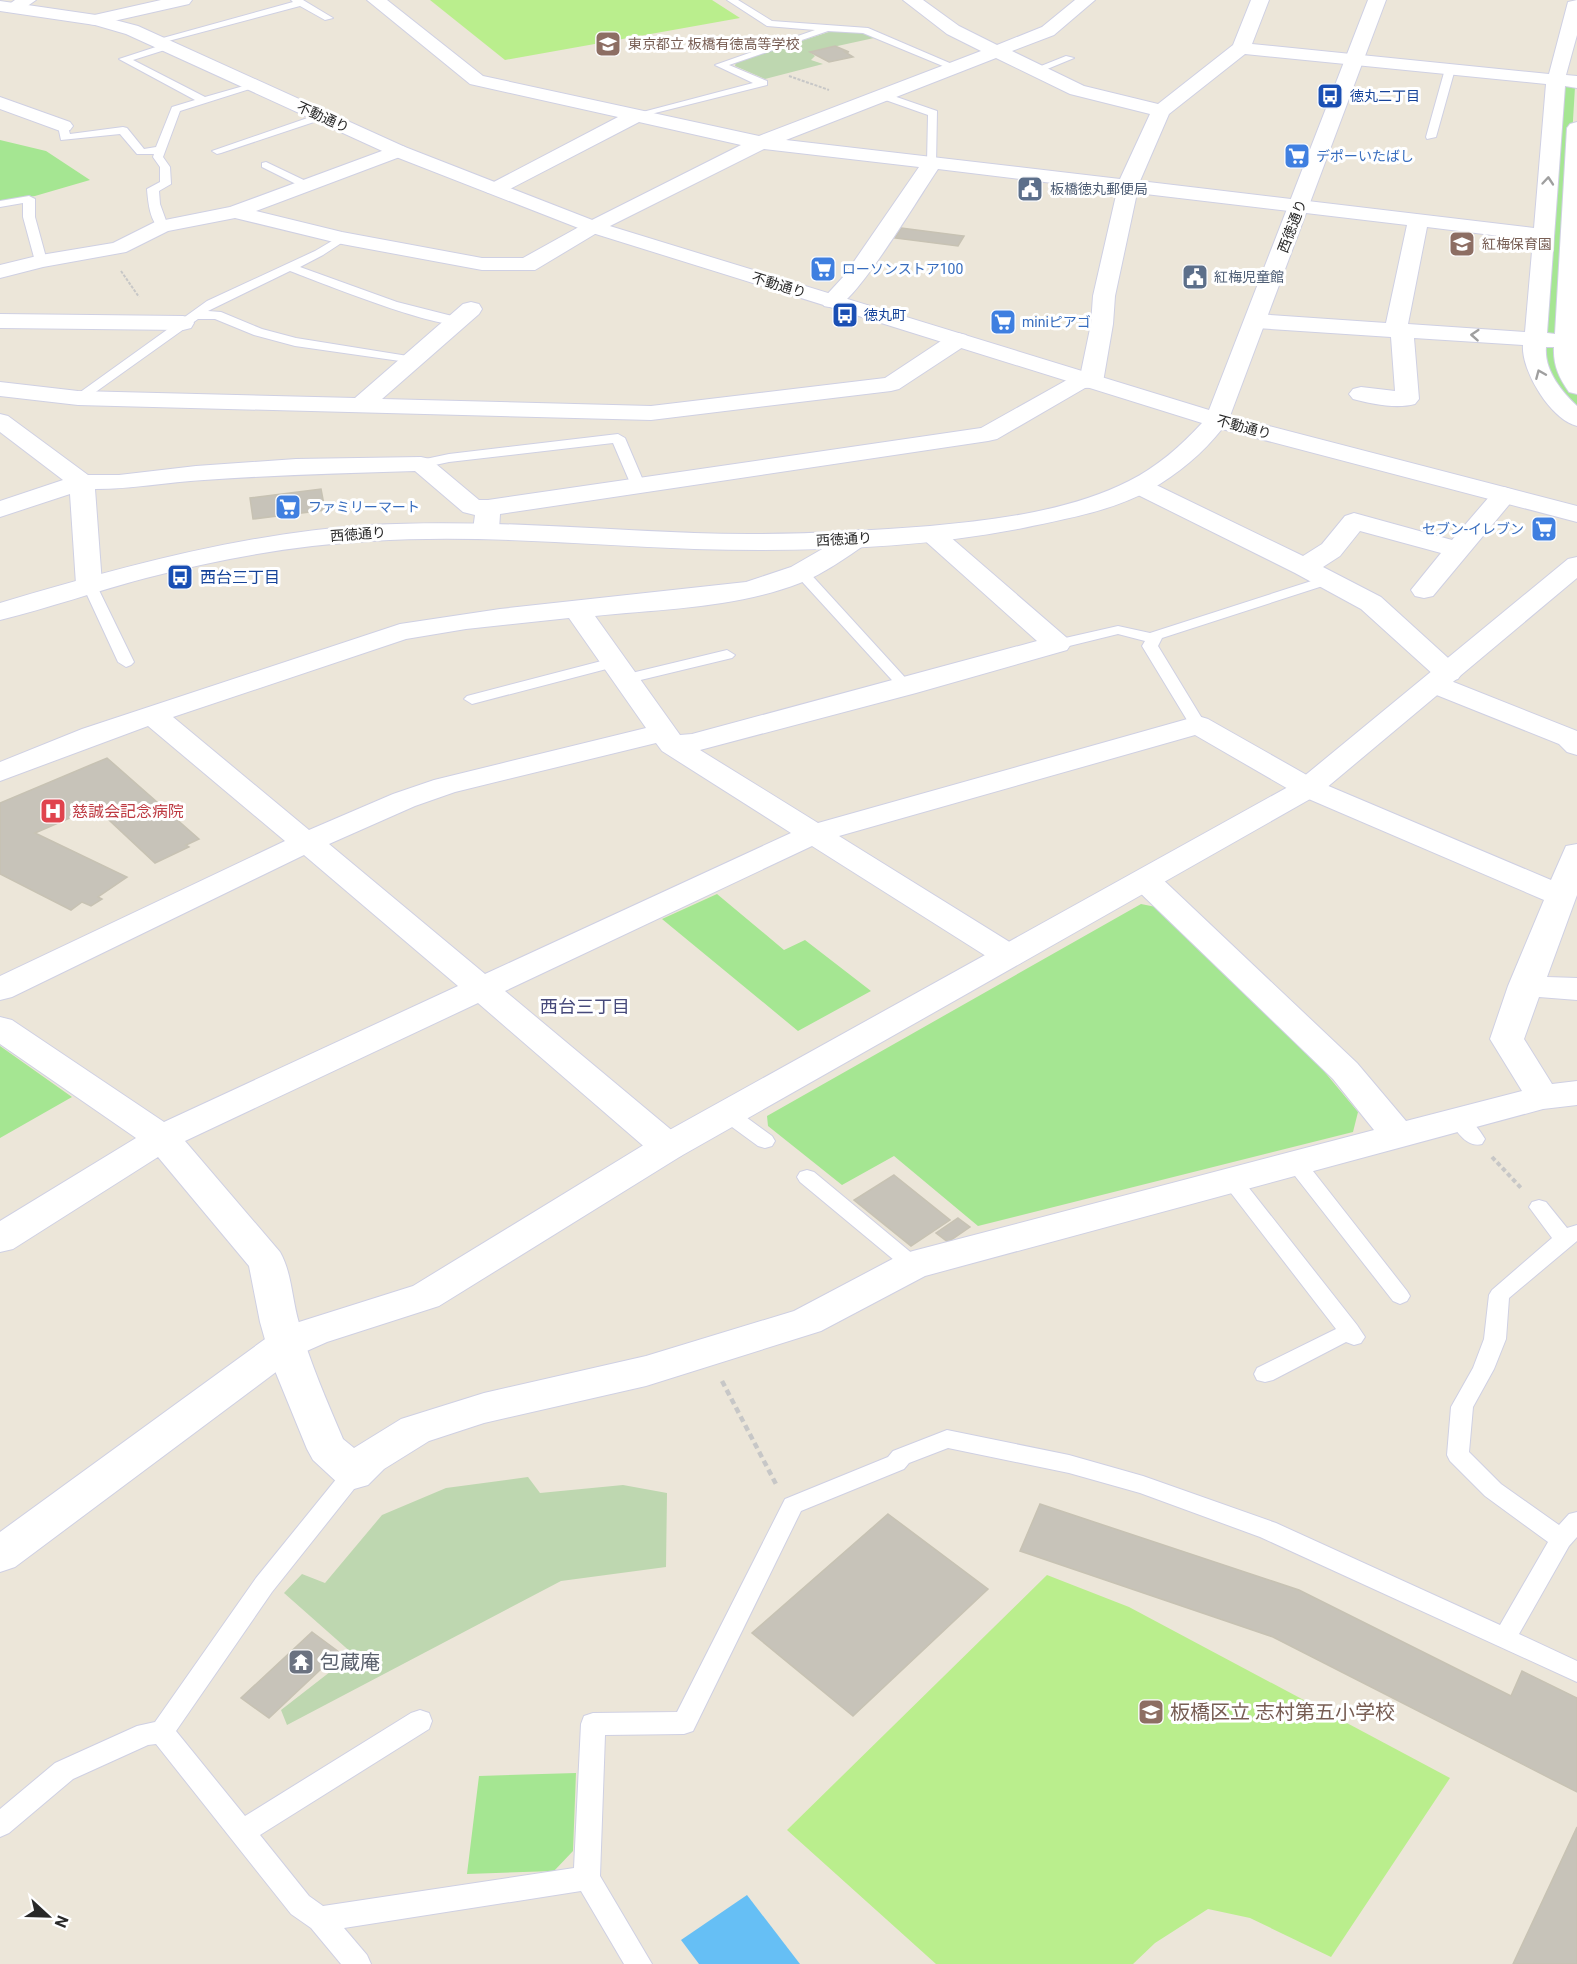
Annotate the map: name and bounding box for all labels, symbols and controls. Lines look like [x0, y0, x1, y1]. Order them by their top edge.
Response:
school or university icon: 東京都立 板橋有徳高等学校 [593, 29, 623, 59]
place label: 東京都立 板橋有徳高等学校 [628, 36, 799, 52]
bus stop icon: 徳丸二丁目 [1315, 81, 1345, 111]
place label: 徳丸二丁目 [1350, 88, 1420, 104]
street label: 不動通り [294, 98, 352, 136]
supermarket icon: デポーいたばし [1282, 141, 1312, 171]
place label: デポーいたばし [1316, 148, 1414, 164]
public building icon: 板橋徳丸郵便局 [1015, 174, 1045, 204]
one-way arrow [1541, 176, 1554, 186]
place label: 板橋徳丸郵便局 [1050, 181, 1148, 197]
street label: 西徳通り [1274, 197, 1310, 255]
school or university icon: 紅梅保育園 [1447, 229, 1477, 259]
place label: 紅梅保育園 [1482, 236, 1552, 252]
supermarket icon: ローソンストア100 [808, 254, 838, 284]
place label: ローソンストア100 [842, 261, 963, 277]
public building icon: 紅梅児童館 [1180, 262, 1210, 292]
street label: 不動通り [750, 269, 808, 301]
place label: 紅梅児童館 [1214, 269, 1284, 285]
bus stop icon: 徳丸町 [830, 300, 860, 330]
place label: 徳丸町 [864, 307, 906, 323]
supermarket icon: miniピアゴ [988, 307, 1018, 337]
place label: miniピアゴ [1022, 314, 1091, 330]
one-way arrow [1471, 328, 1480, 341]
one-way arrow [1535, 370, 1547, 381]
street label: 不動通り [1215, 412, 1273, 442]
supermarket icon: ファミリーマート [273, 492, 303, 522]
place label: ファミリーマート [308, 499, 420, 515]
supermarket icon: セブン-イレブン [1529, 514, 1559, 544]
place label: セブン-イレブン [1422, 521, 1524, 537]
street label: 西徳通り [330, 524, 386, 544]
street label: 西徳通り [816, 530, 872, 548]
bus stop icon: 西台三丁目 [165, 562, 195, 592]
place label: 西台三丁目 [200, 568, 280, 587]
hospital icon: 慈誠会記念病院 [38, 796, 68, 826]
place label: 慈誠会記念病院 [72, 802, 184, 821]
district label: 西台三丁目 [540, 996, 630, 1017]
temple icon: 包蔵庵 [286, 1647, 316, 1677]
place label: 包蔵庵 [320, 1650, 380, 1674]
school or university icon: 板橋区立 志村第五小学校 [1136, 1697, 1166, 1727]
place label: 板橋区立 志村第五小学校 [1170, 1700, 1395, 1724]
north arrow [18, 1886, 78, 1946]
text: N [51, 1913, 72, 1930]

